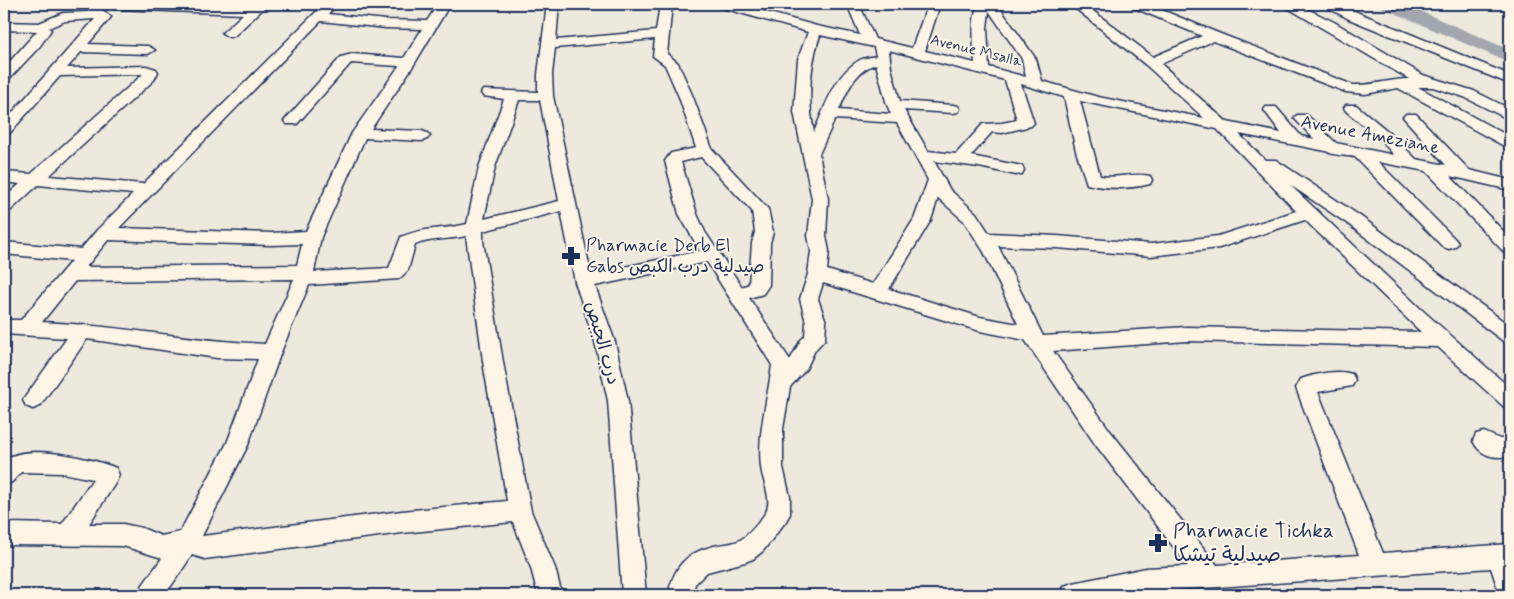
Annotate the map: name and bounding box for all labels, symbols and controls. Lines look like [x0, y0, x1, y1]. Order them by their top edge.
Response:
street label: Avenue Msalla [928, 30, 1025, 72]
street label: Avenue Ameziane [1299, 110, 1441, 160]
place label: Pharmacie Derb El Gabs صيدلية درب الكبص [586, 234, 764, 279]
pharmacy icon: Pharmacie Derb El Gabs صيدلية درب الكبص [560, 245, 582, 267]
street label: درب الجبص [579, 299, 625, 387]
place label: Pharmacie Tichka صيدلية تيشكا [1173, 517, 1334, 569]
pharmacy icon: Pharmacie Tichka صيدلية تيشكا [1147, 532, 1169, 554]

